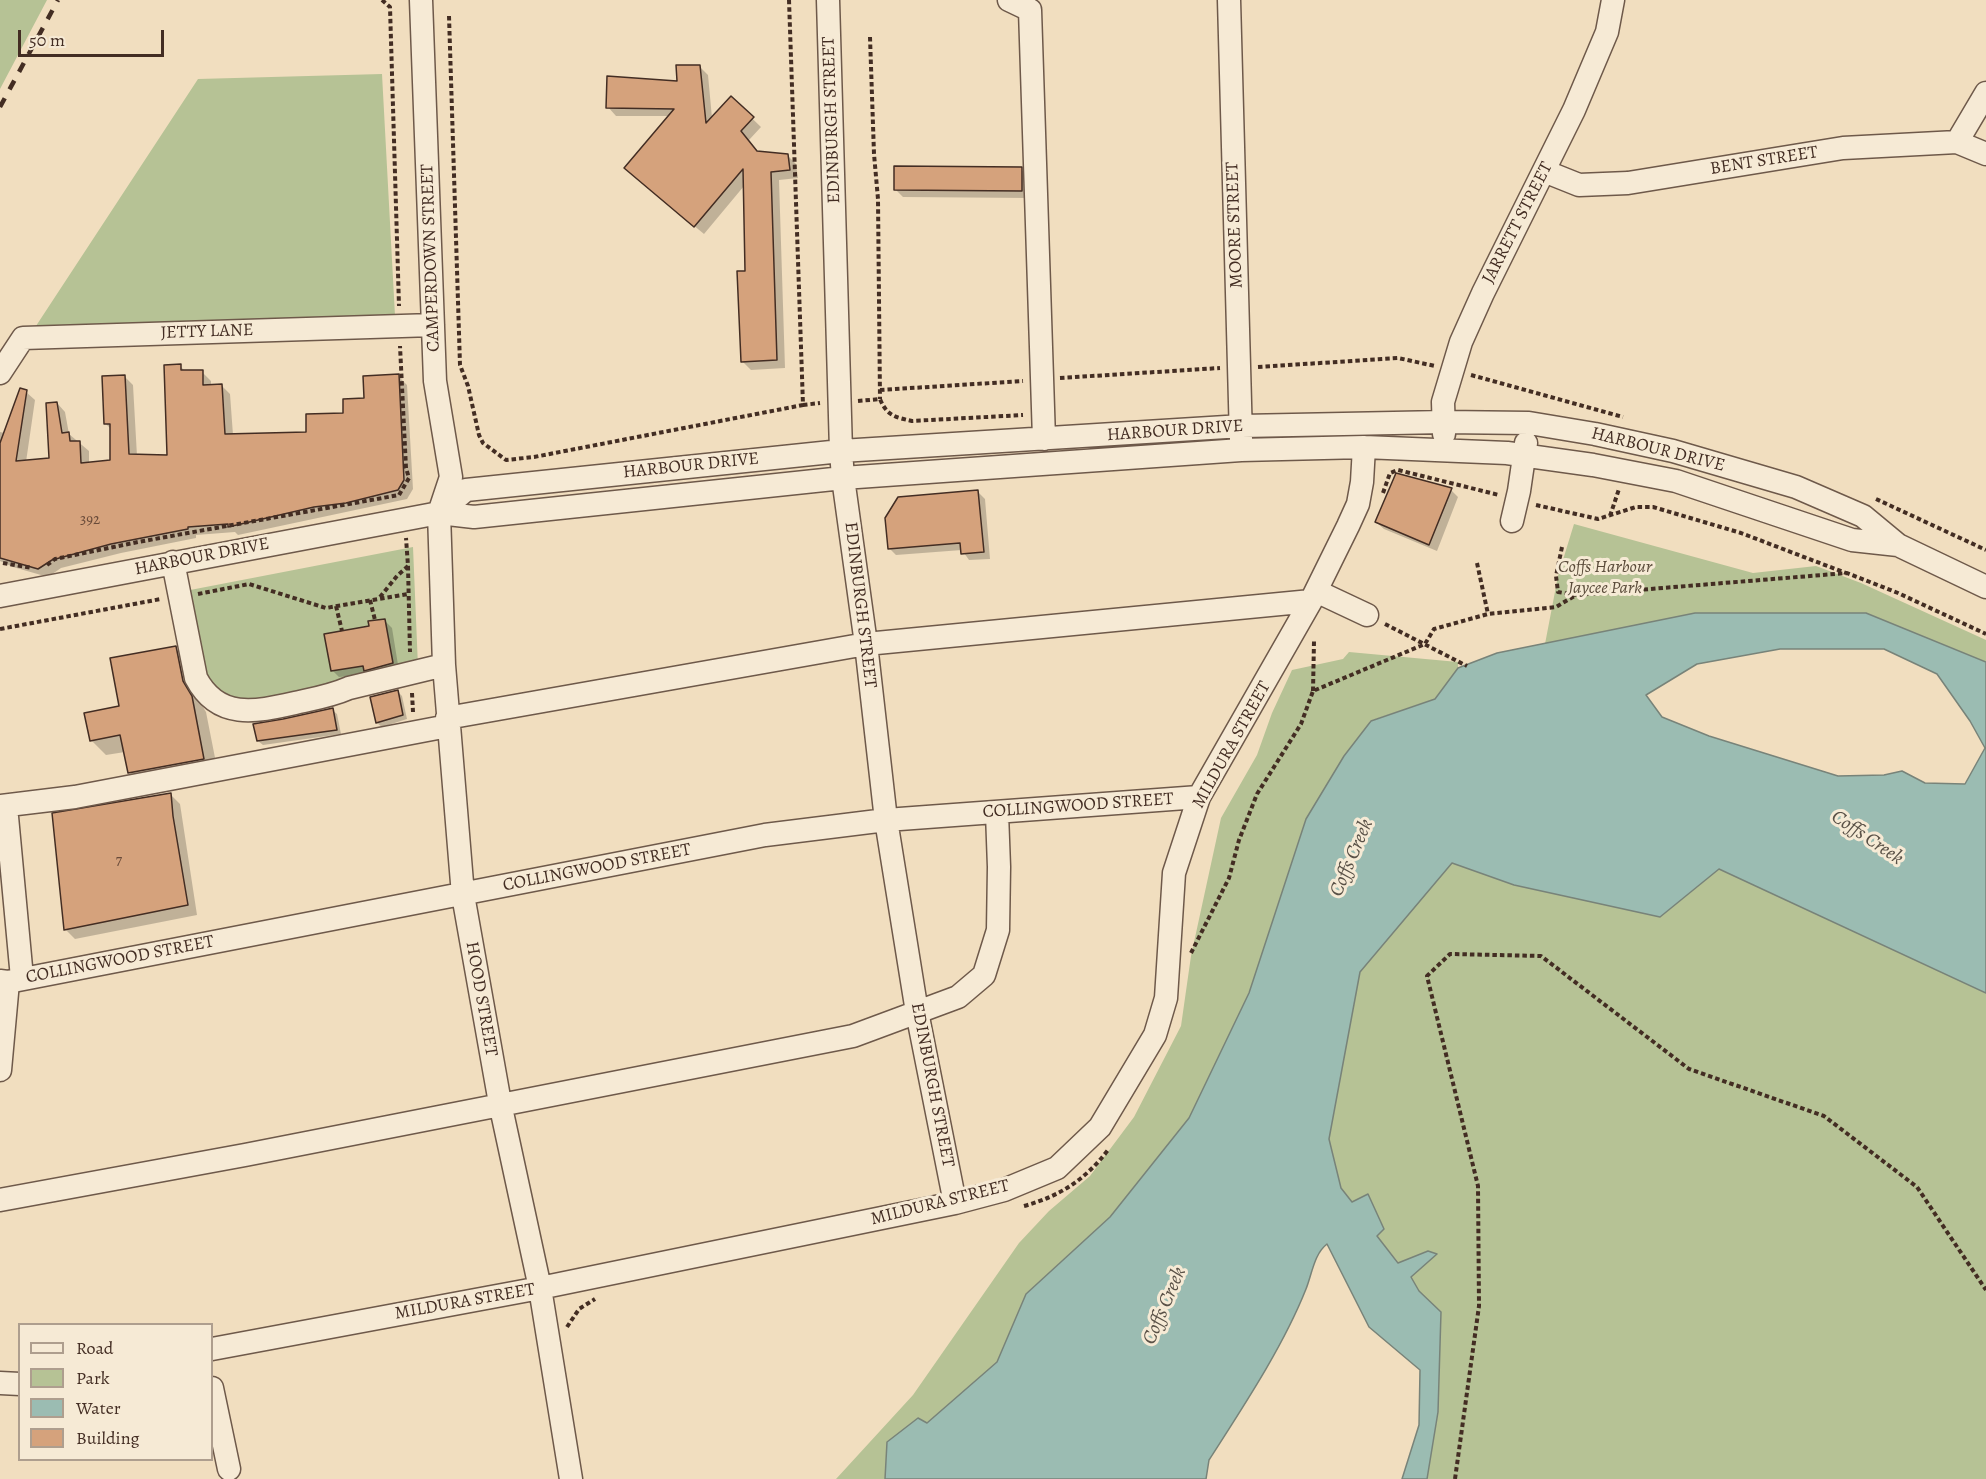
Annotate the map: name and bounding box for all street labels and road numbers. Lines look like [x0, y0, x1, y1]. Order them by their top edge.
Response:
street label: EDINBURGH STREET [818, 36, 846, 204]
street label: BENT STREET [1709, 142, 1819, 180]
street label: JARRETT STREET [1478, 159, 1558, 287]
street label: MOORE STREET [1222, 161, 1248, 289]
street label: CAMPERDOWN STREET [417, 164, 445, 352]
street label: JETTY LANE [160, 320, 254, 344]
street label: HARBOUR DRIVE [1106, 415, 1244, 447]
street label: HARBOUR DRIVE [1589, 423, 1727, 477]
street label: HARBOUR DRIVE [622, 448, 760, 484]
street label: EDINBURGH STREET [839, 521, 881, 689]
street label: HARBOUR DRIVE [133, 533, 271, 581]
street label: MILDURA STREET [1188, 678, 1276, 812]
street label: COLLINGWOOD STREET [982, 789, 1174, 823]
street label: COLLINGWOOD STREET [501, 839, 693, 897]
street label: COLLINGWOOD STREET [24, 931, 216, 989]
street label: HOOD STREET [460, 940, 502, 1058]
street label: EDINBURGH STREET [905, 1001, 959, 1169]
street label: MILDURA STREET [869, 1175, 1011, 1231]
street label: MILDURA STREET [393, 1279, 537, 1325]

